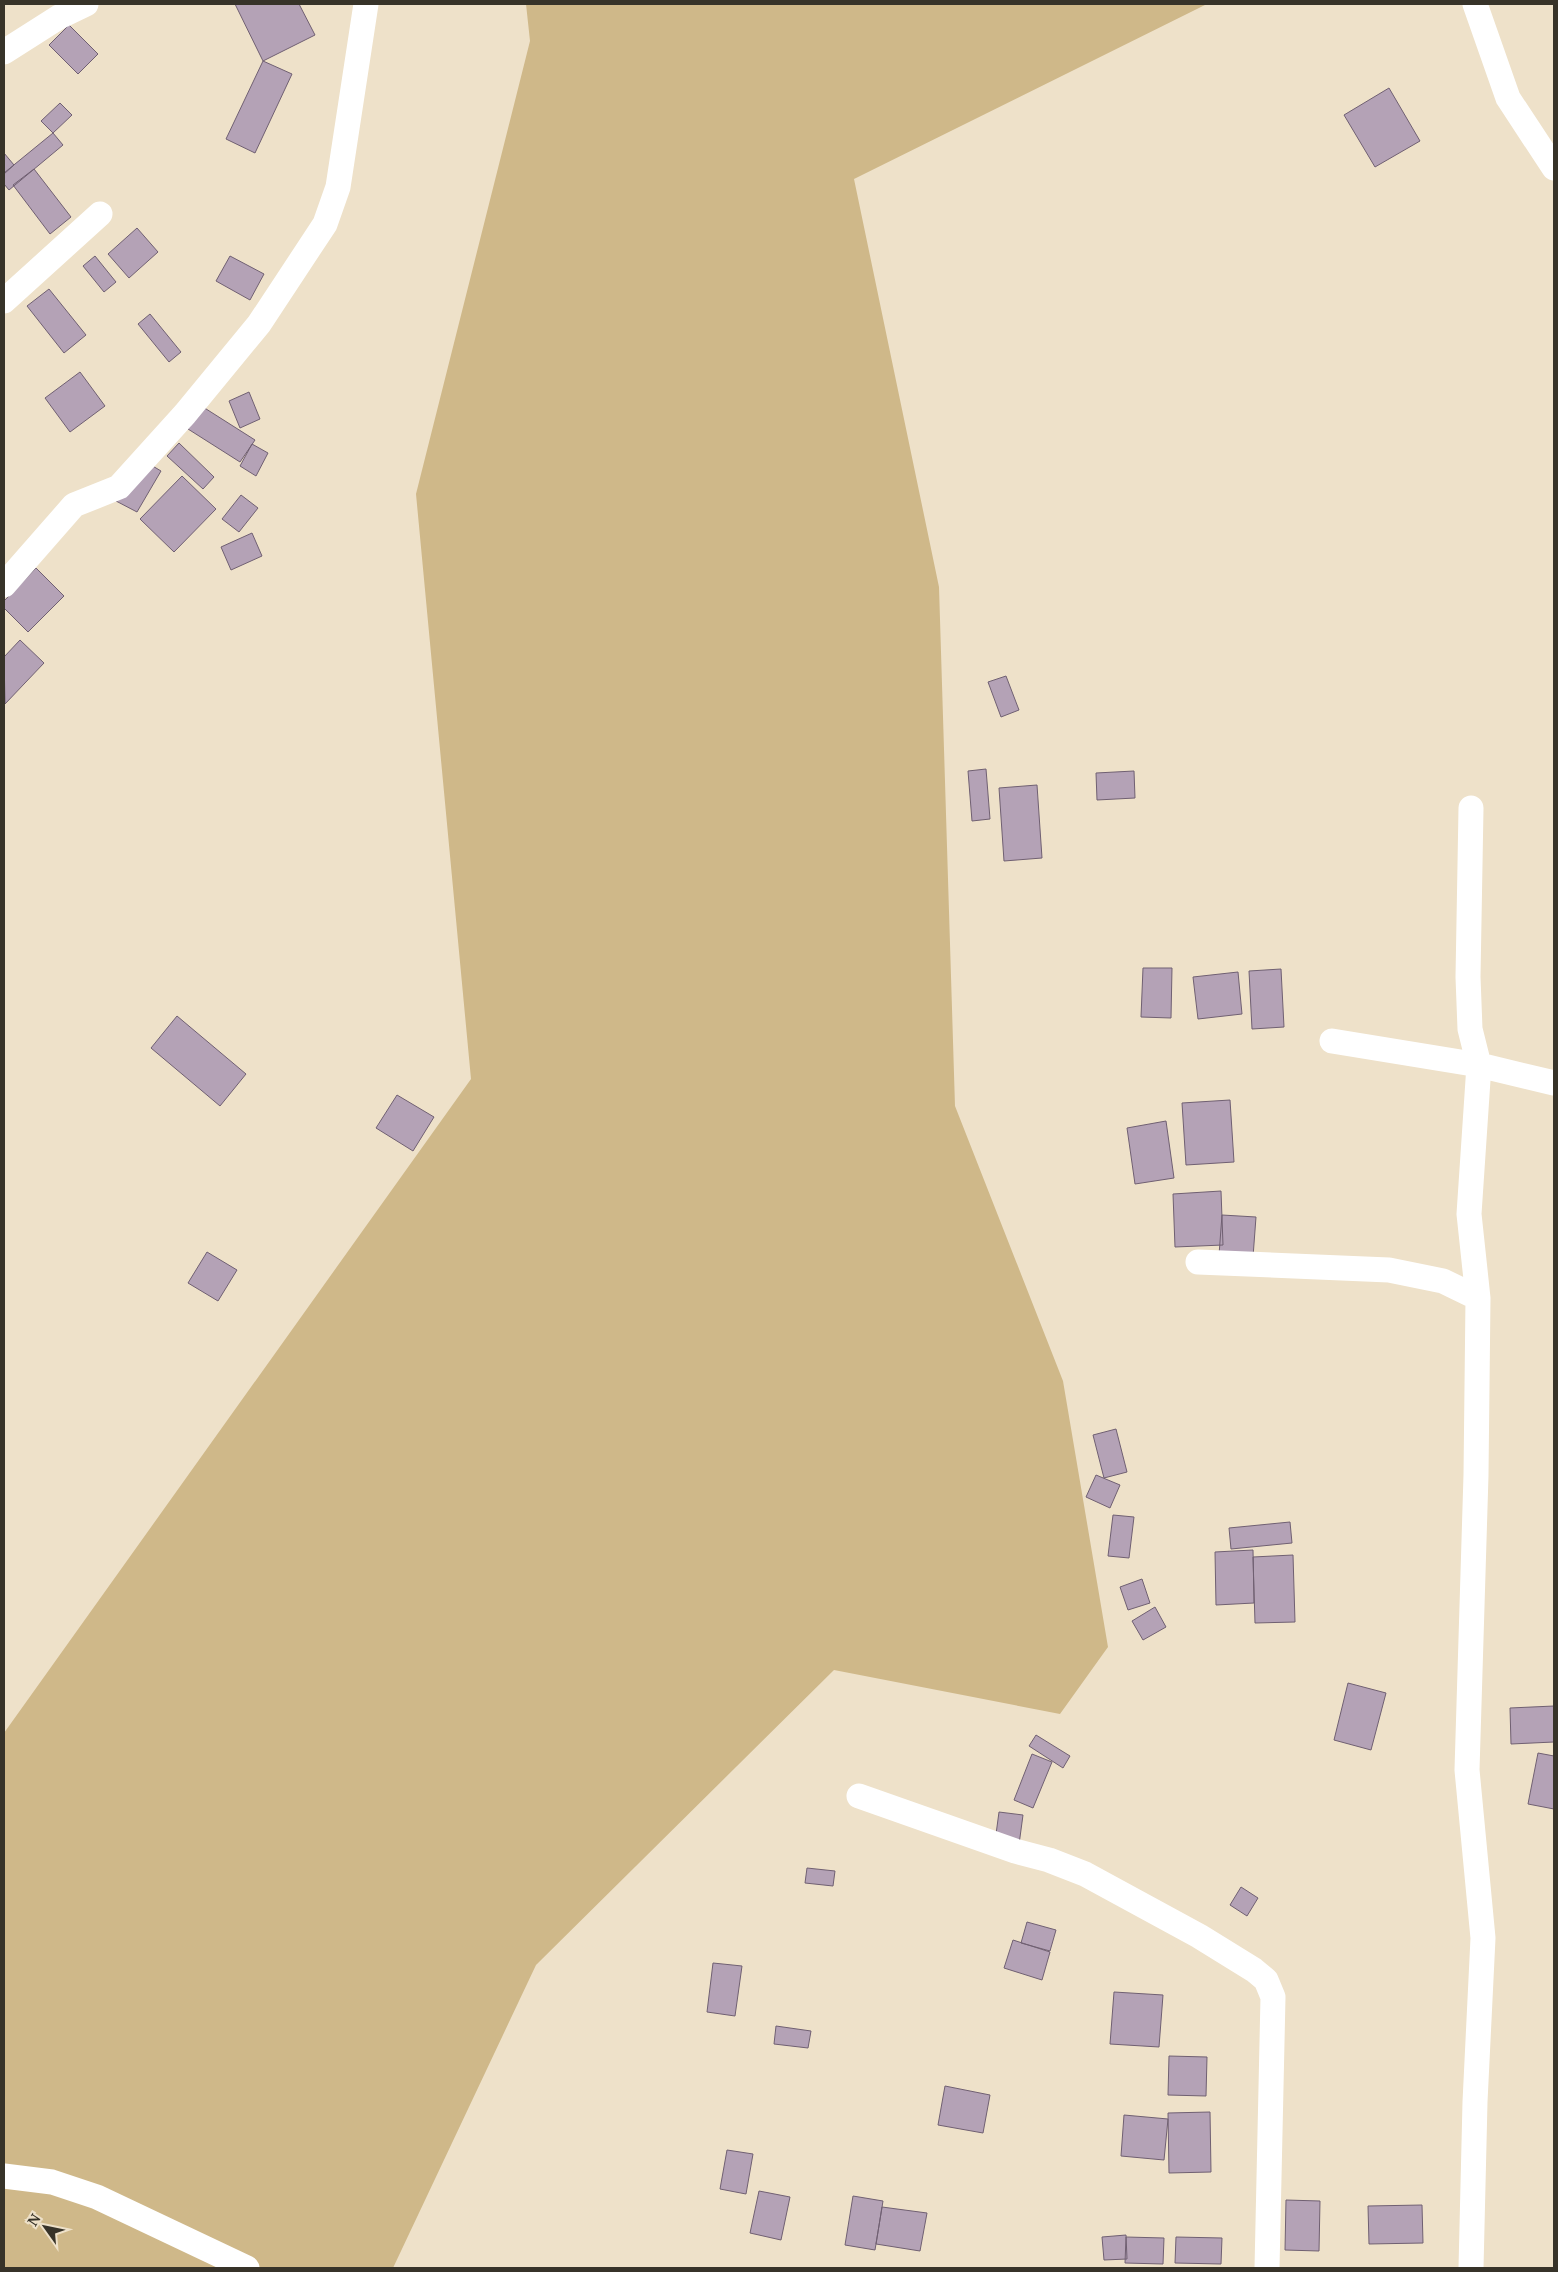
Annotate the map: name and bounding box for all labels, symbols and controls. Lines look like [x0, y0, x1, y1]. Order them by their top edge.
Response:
north arrow [20, 2202, 70, 2252]
text: N [23, 2210, 45, 2229]

